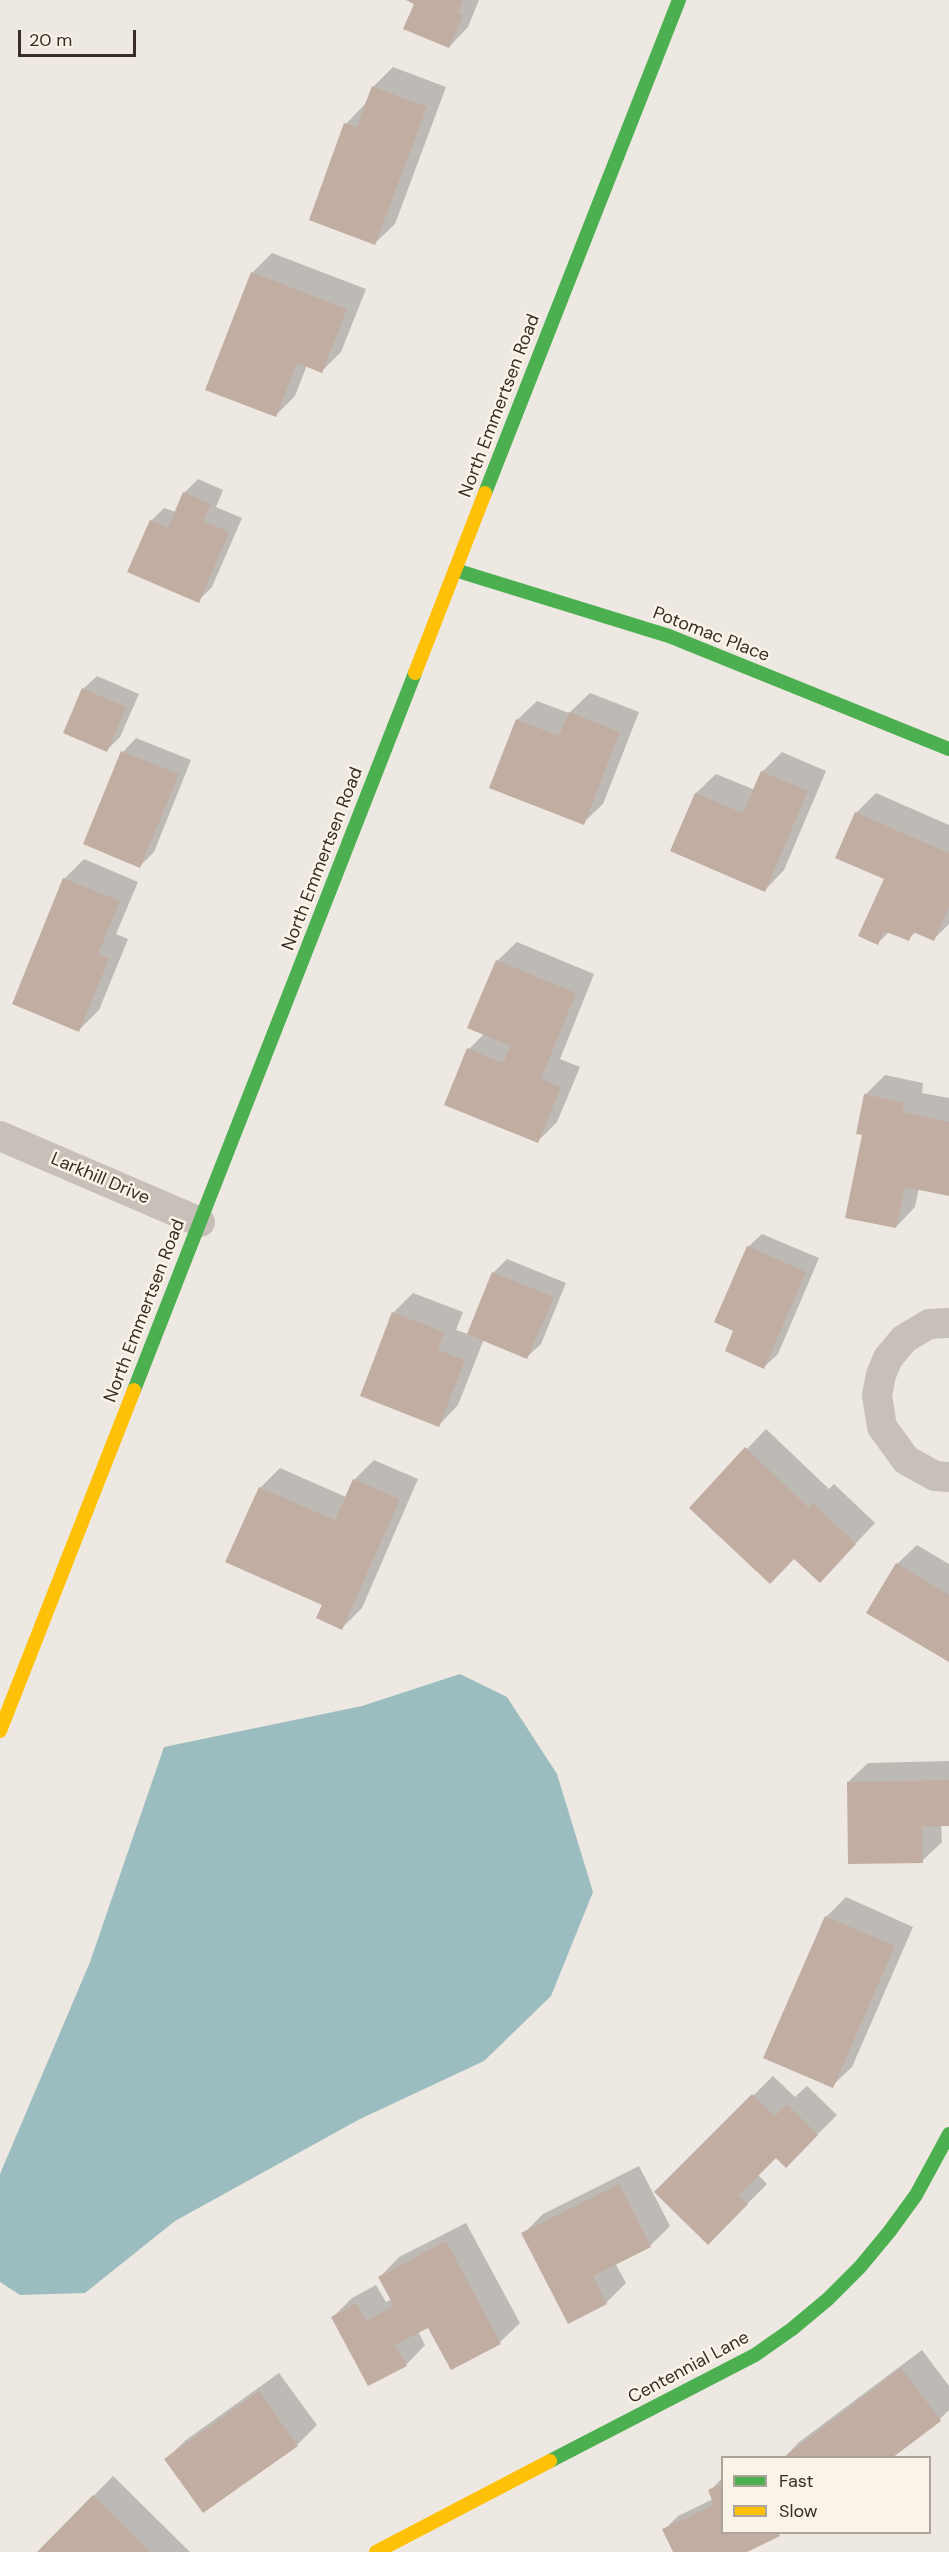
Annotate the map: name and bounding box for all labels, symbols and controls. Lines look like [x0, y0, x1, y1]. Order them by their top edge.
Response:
scale bar [21, 18, 140, 56]
text: 20 m [29, 28, 72, 52]
street label: North Emmertsen Road [455, 311, 545, 501]
street label: Potomac Place [650, 603, 772, 667]
street label: North Emmertsen Road [278, 764, 368, 954]
street label: Larkhill Drive [47, 1149, 153, 1209]
street label: North Emmertsen Road [100, 1216, 190, 1406]
street label: Centennial Lane [625, 2327, 753, 2409]
legend [721, 2456, 931, 2534]
text: Fast [779, 2469, 814, 2493]
text: Slow [779, 2499, 818, 2523]

